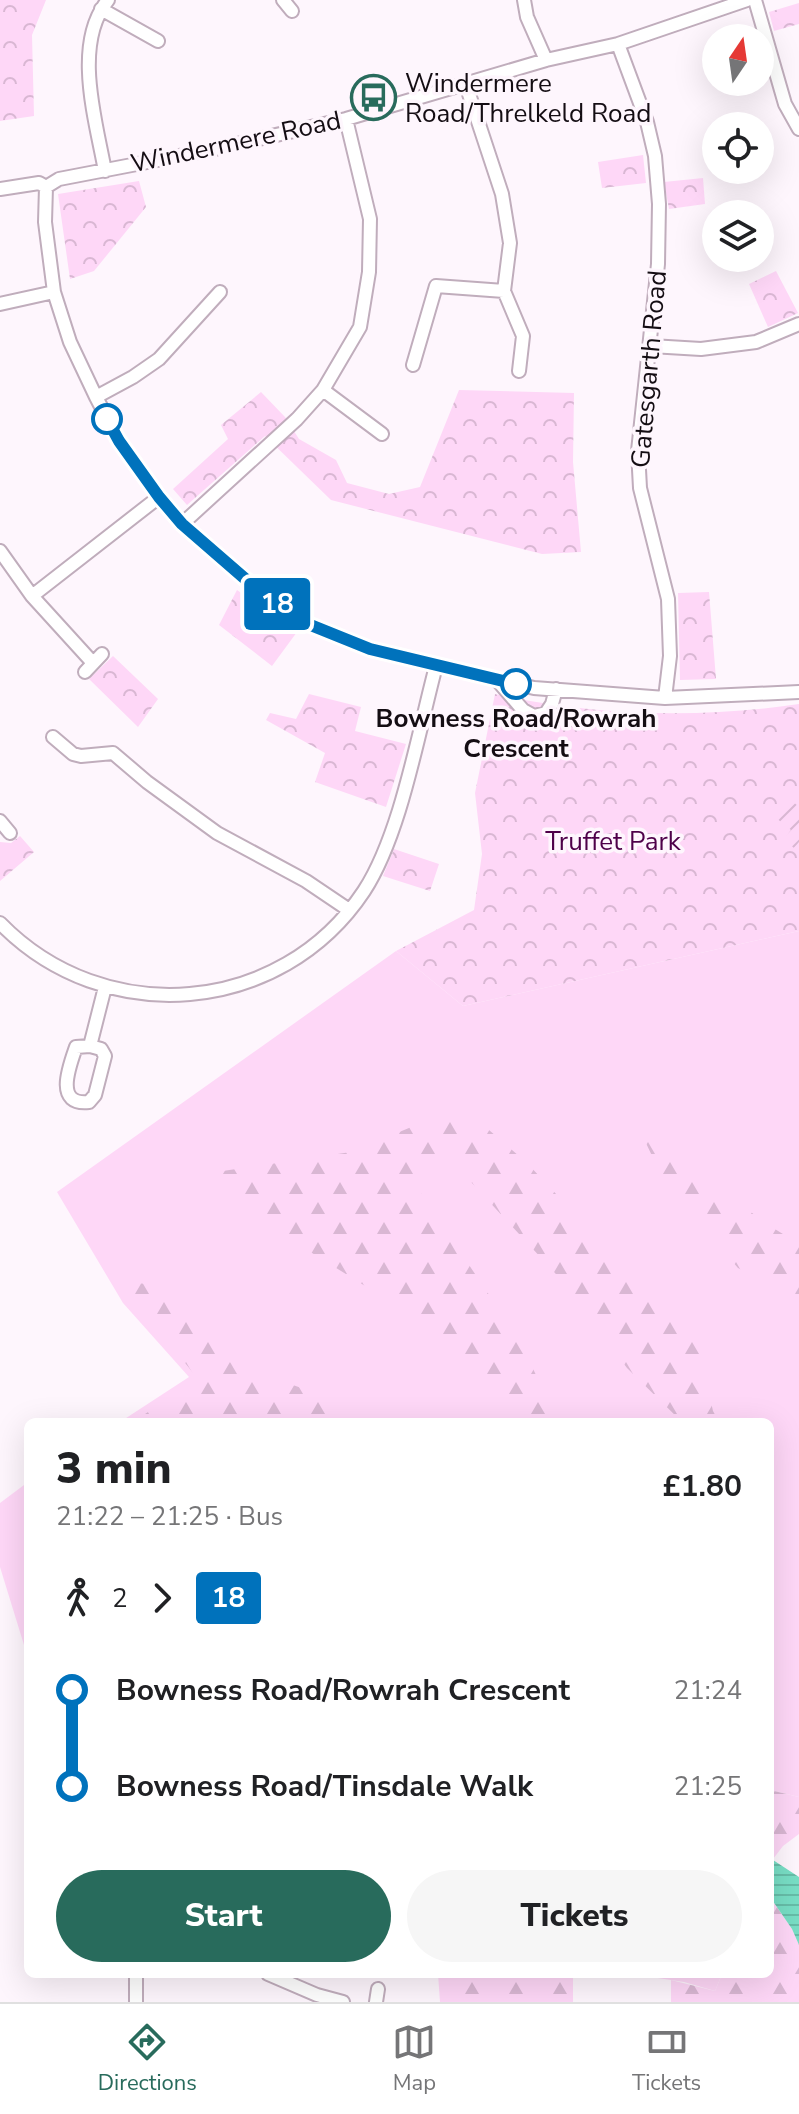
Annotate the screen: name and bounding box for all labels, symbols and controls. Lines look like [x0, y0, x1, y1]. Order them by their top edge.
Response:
north arrow [702, 24, 774, 96]
map controls [702, 24, 774, 272]
place label: Windermere Road/Threlkeld Road [405, 66, 651, 131]
bus stop icon: Windermere Road/Threlkeld Road [350, 74, 398, 122]
street label: Windermere Road [128, 103, 344, 181]
button: locate [702, 112, 774, 184]
button: layers [702, 200, 774, 272]
street label: Gatesgarth Road [623, 269, 675, 469]
unlabelled marker [92, 404, 122, 434]
line badge: 18 [241, 578, 313, 630]
text: 18 [260, 585, 294, 623]
marker: Bowness Road/Rowrah Crescent [501, 669, 531, 699]
place label: Bowness Road/Rowrah Crescent [376, 701, 656, 766]
park label: Truffet Park [545, 824, 682, 859]
text: 3 min [56, 1439, 172, 1499]
text: £1.80 [663, 1466, 742, 1507]
text: 21:22 – 21:25 · Bus [56, 1499, 283, 1534]
icon: walk [56, 1576, 100, 1620]
icon: forward [140, 1576, 184, 1620]
text: 18 [212, 1579, 245, 1617]
text: 2 [112, 1581, 128, 1616]
text: Bowness Road/Rowrah Crescent [116, 1670, 570, 1711]
text: 21:24 [674, 1673, 742, 1708]
text: Bowness Road/Tinsdale Walk [116, 1766, 533, 1807]
text: 21:25 [674, 1769, 742, 1804]
button: Start [56, 1870, 391, 1962]
button: Tickets [407, 1870, 742, 1962]
tab: Directions [98, 2020, 197, 2098]
tab: Map [392, 2020, 436, 2098]
tab: Tickets [632, 2020, 701, 2098]

